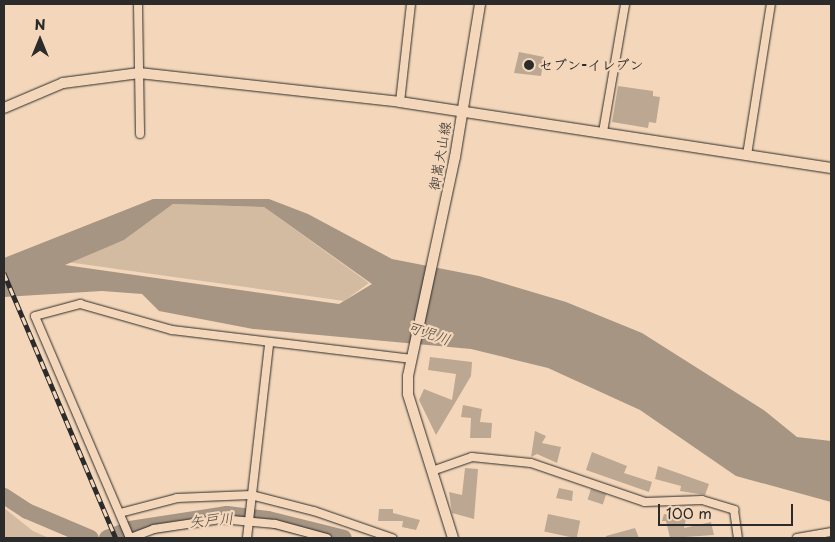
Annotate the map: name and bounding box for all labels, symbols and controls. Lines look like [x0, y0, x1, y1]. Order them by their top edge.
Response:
text: N [34, 14, 46, 35]
north arrow [15, 15, 65, 65]
place label: セブン-イレブン [539, 57, 643, 73]
marker: セブン-イレブン [523, 59, 535, 71]
street label: 御嵩犬山線 [426, 120, 454, 192]
water label: 可児川 [405, 316, 453, 348]
scale bar [660, 494, 795, 526]
text: 100 m [666, 501, 712, 524]
water label: 矢戸川 [188, 508, 234, 530]

